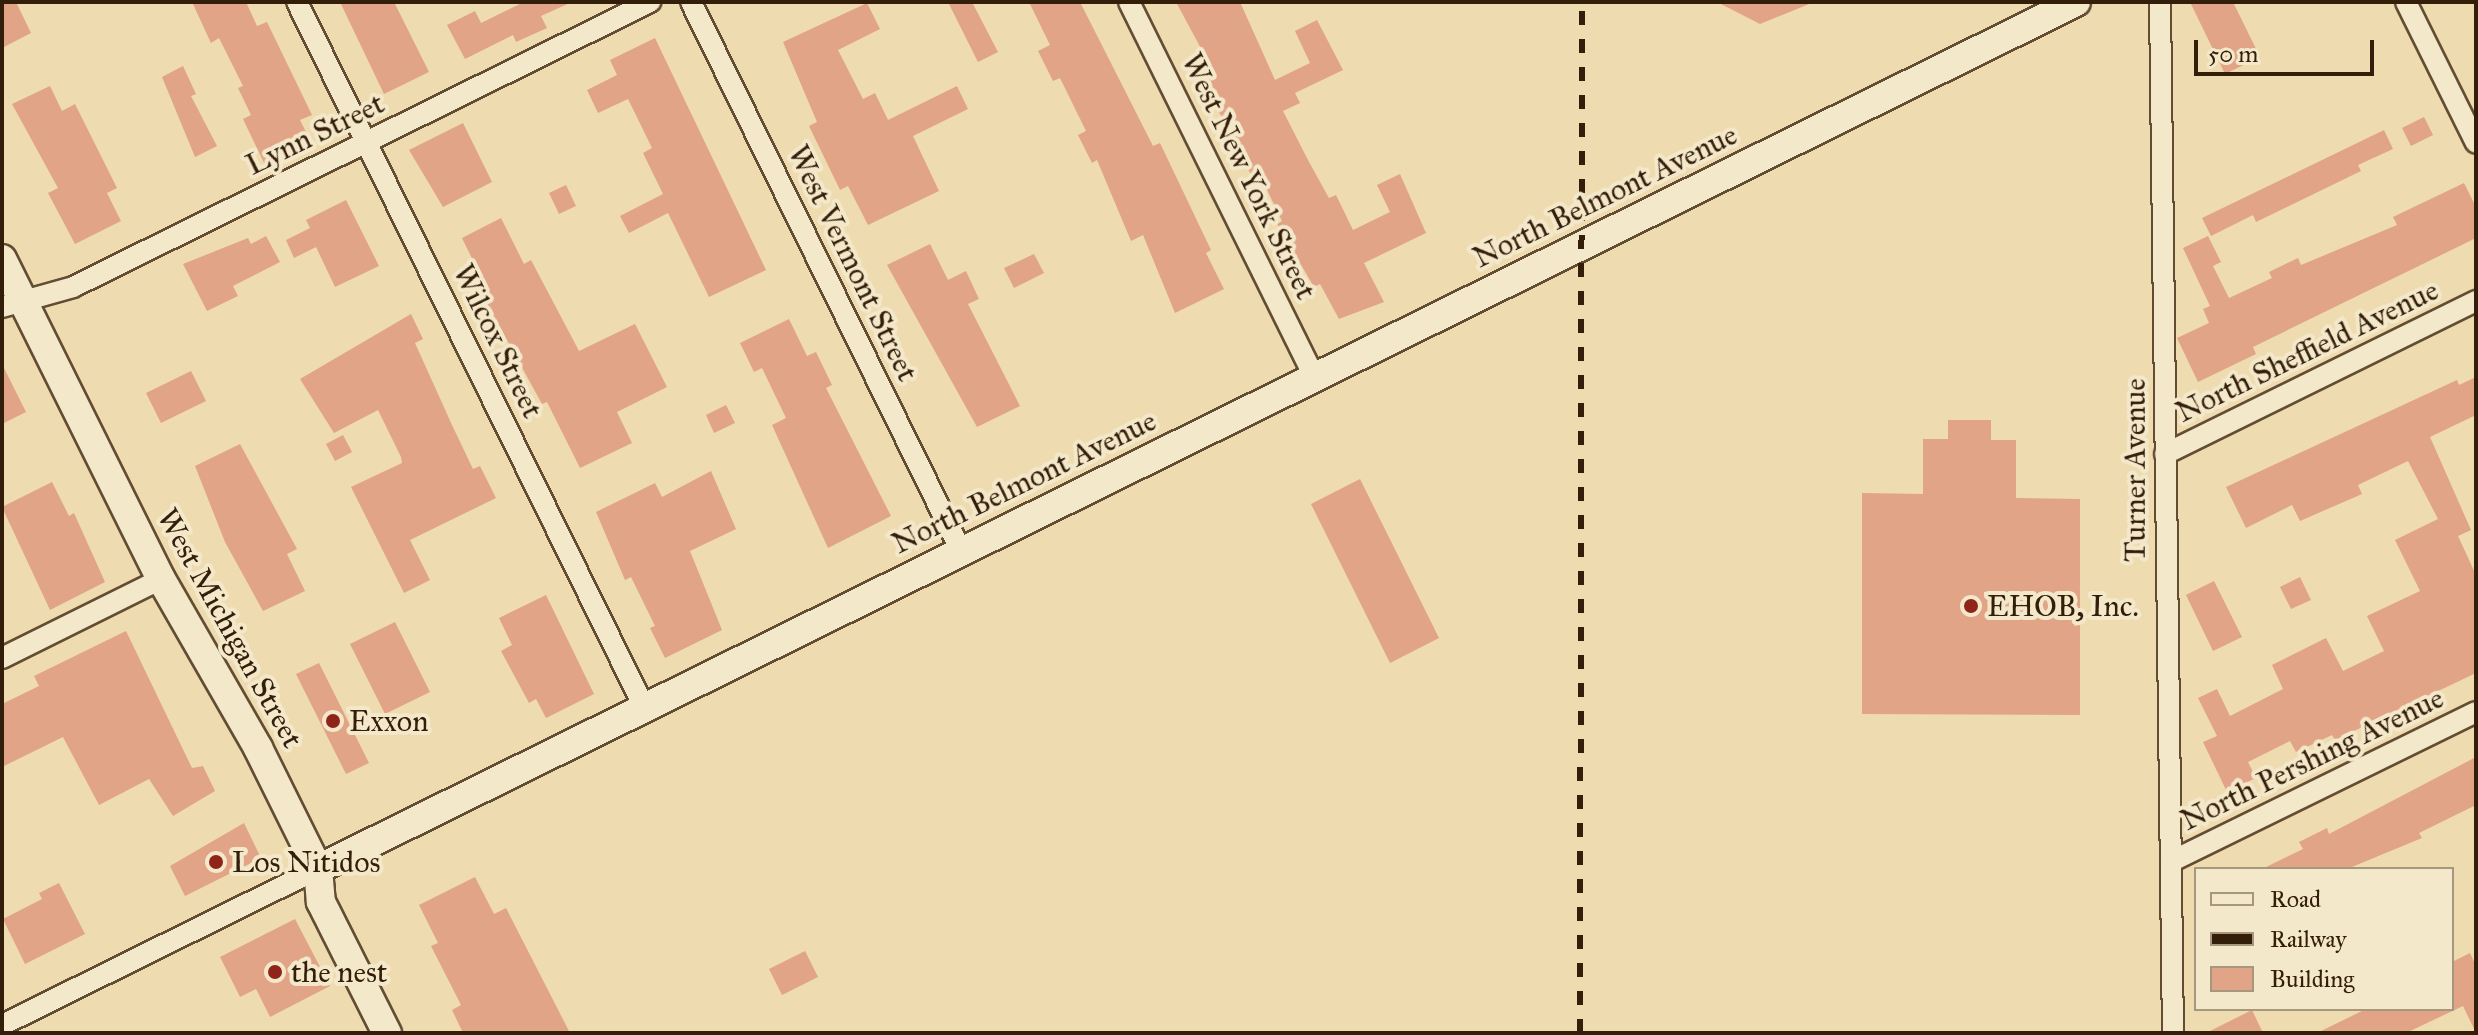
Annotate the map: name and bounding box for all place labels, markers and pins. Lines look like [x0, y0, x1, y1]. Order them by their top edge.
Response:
place label: EHOB, Inc. [1987, 588, 2139, 624]
marker: EHOB, Inc. [1962, 597, 1980, 615]
place label: Exxon [349, 703, 428, 739]
marker: Exxon [324, 712, 342, 730]
place label: Los Nitidos [232, 844, 380, 880]
marker: Los Nitidos [207, 853, 225, 871]
place label: the nest [291, 954, 387, 990]
marker: the nest [266, 963, 284, 981]

